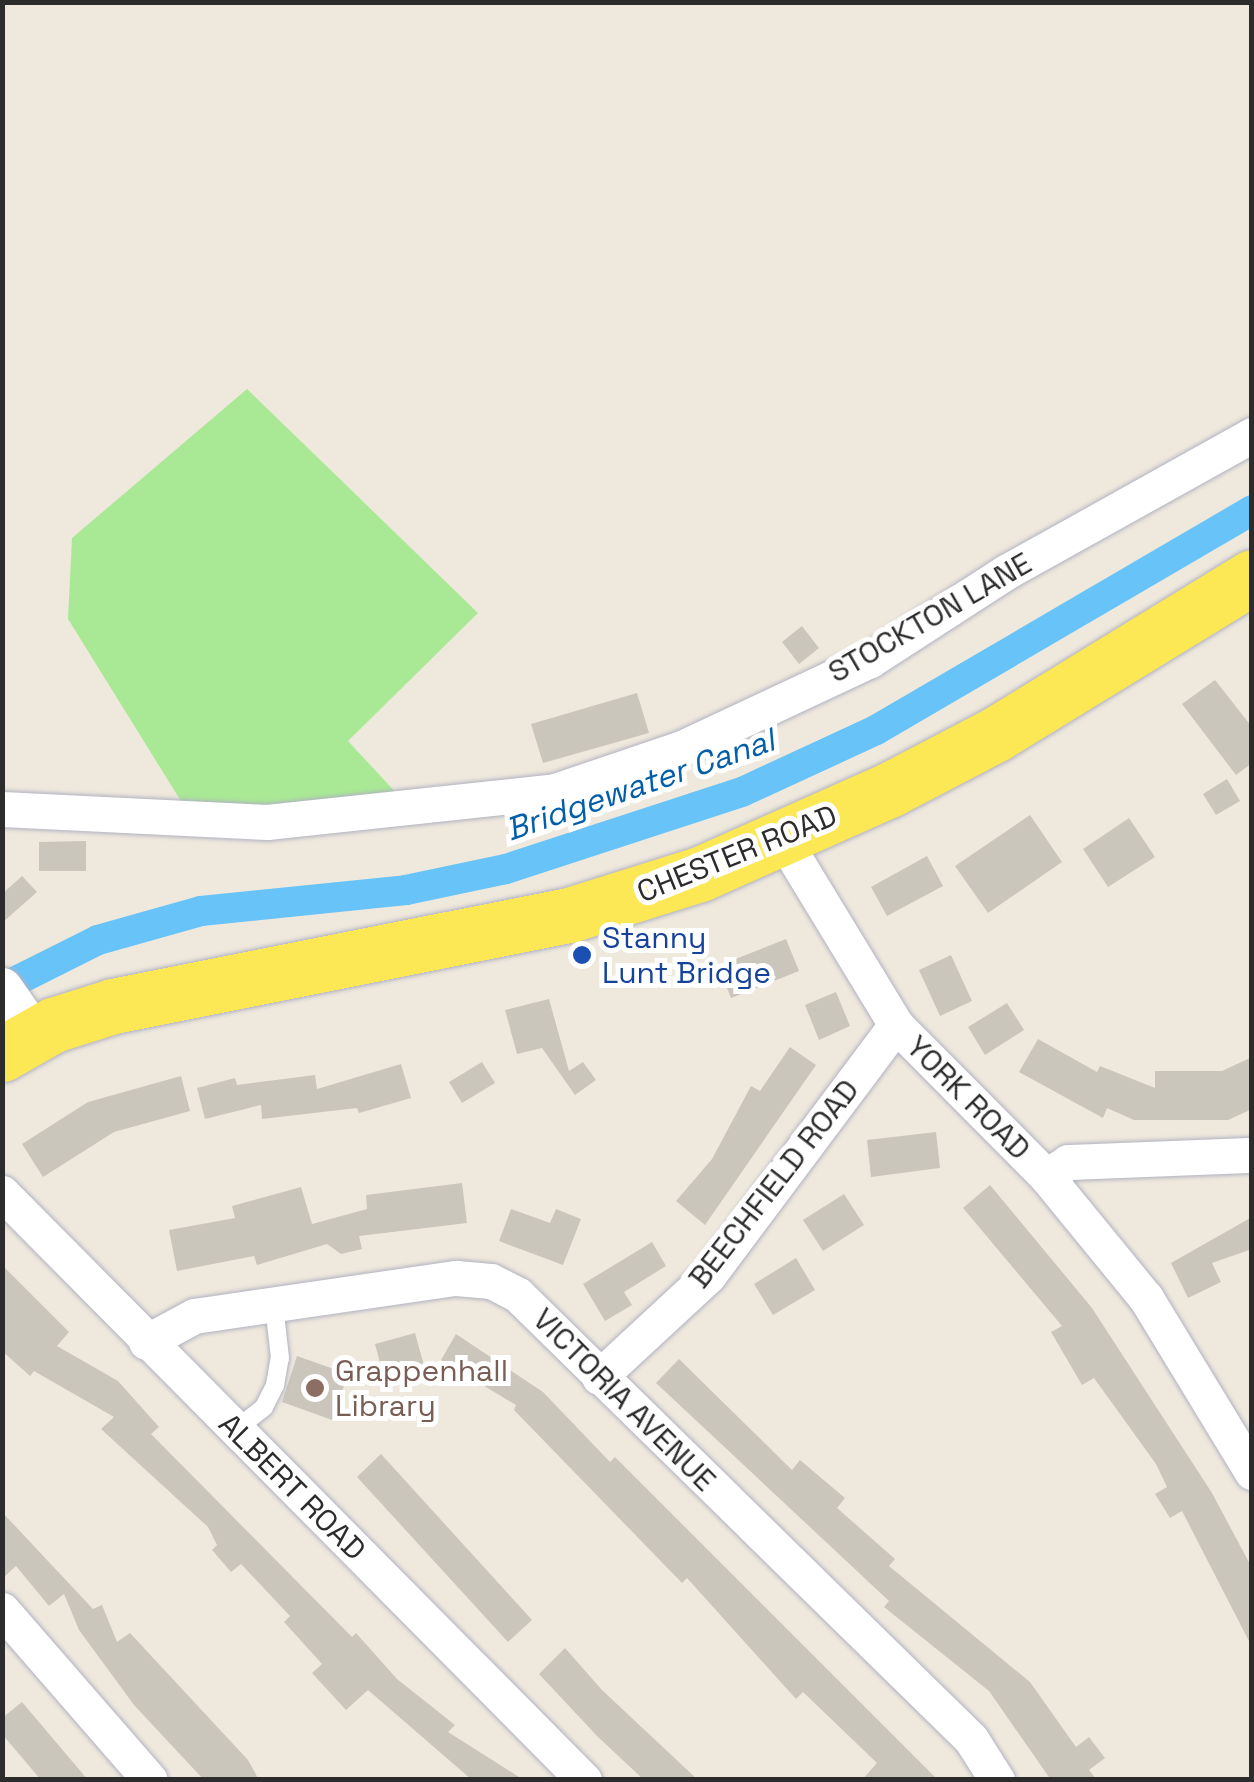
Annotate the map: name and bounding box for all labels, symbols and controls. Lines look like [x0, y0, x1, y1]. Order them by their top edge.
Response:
street label: STOCKTON LANE [822, 545, 1038, 691]
water label: Bridgewater Canal [501, 721, 779, 849]
street label: CHESTER ROAD [632, 798, 842, 910]
place label: Stanny Lunt Bridge [602, 920, 771, 990]
marker: Stanny Lunt Bridge [571, 944, 593, 966]
street label: YORK ROAD [899, 1029, 1037, 1167]
street label: BEECHFIELD ROAD [681, 1073, 867, 1295]
street label: VICTORIA AVENUE [525, 1301, 723, 1499]
place label: Grappenhall Library [335, 1353, 508, 1424]
marker: Grappenhall Library [304, 1377, 326, 1399]
street label: ALBERT ROAD [211, 1406, 373, 1568]

